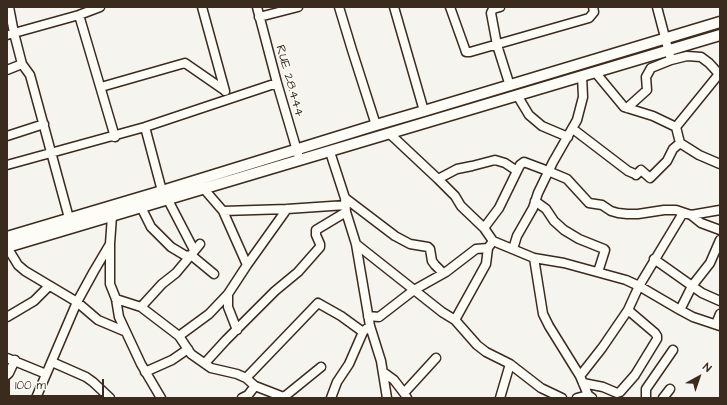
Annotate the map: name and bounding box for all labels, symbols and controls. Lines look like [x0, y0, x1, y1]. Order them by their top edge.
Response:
street label: RUE 28.444 [271, 43, 307, 119]
north arrow [679, 357, 719, 397]
text: N [700, 359, 715, 375]
scale bar [10, 371, 106, 397]
text: 100 m [15, 377, 46, 394]

